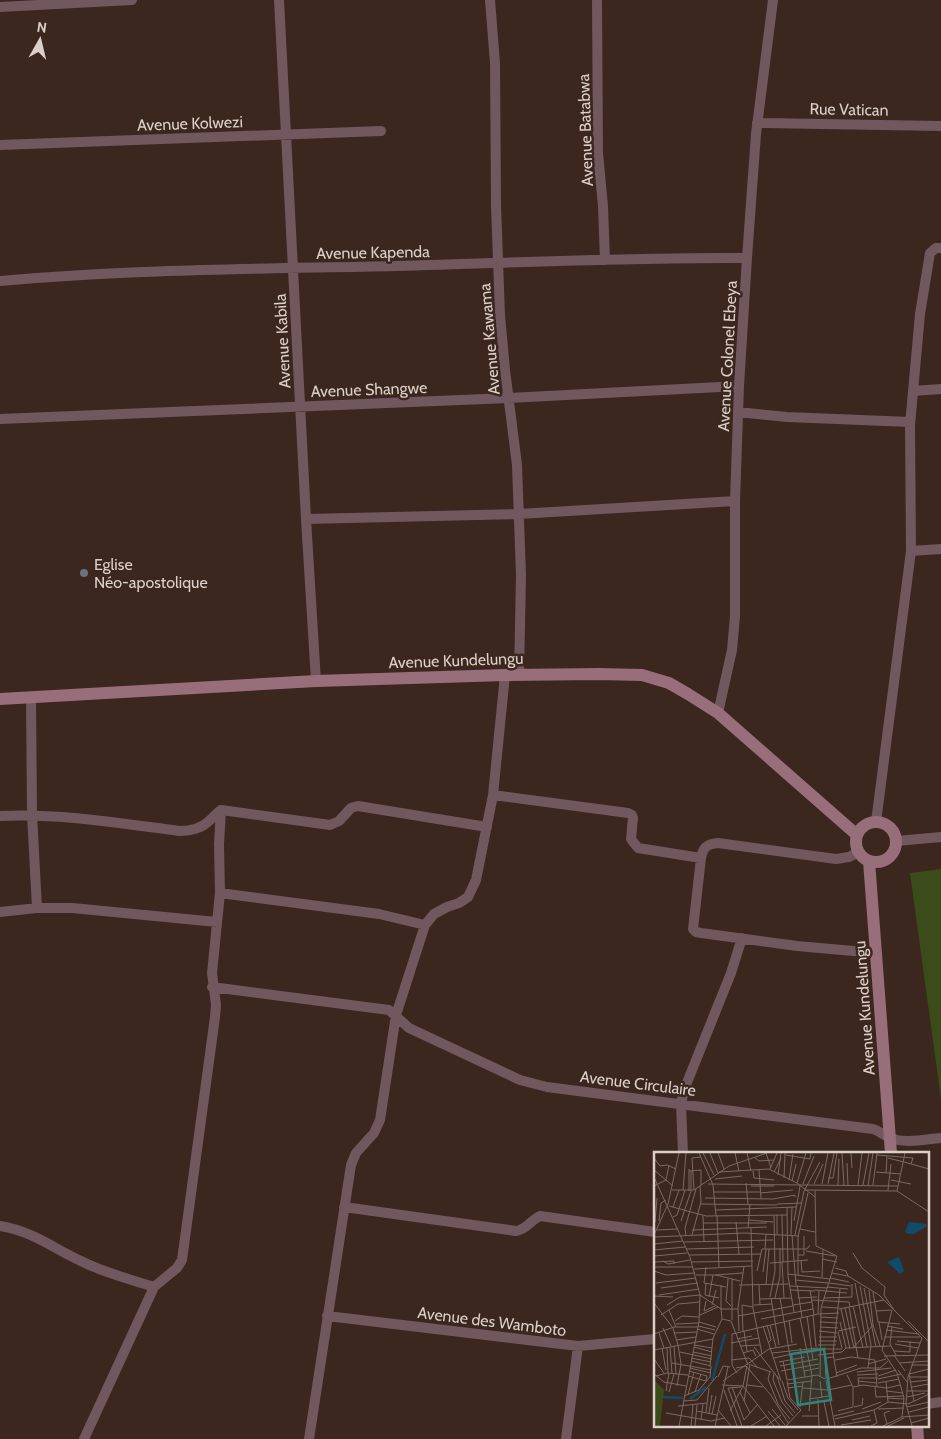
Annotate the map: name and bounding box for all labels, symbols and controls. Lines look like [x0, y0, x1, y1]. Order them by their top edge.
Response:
north arrow [15, 15, 65, 65]
text: N [36, 18, 48, 37]
street label: Avenue Batabwa [574, 73, 597, 187]
street label: Rue Vatican [809, 99, 889, 120]
street label: Avenue Kolwezi [137, 112, 243, 135]
street label: Avenue Kapenda [316, 242, 430, 263]
street label: Avenue Colonel Ebeya [714, 280, 741, 432]
street label: Avenue Kawama [475, 282, 504, 395]
street label: Avenue Kabila [271, 293, 294, 389]
street label: Avenue Shangwe [310, 378, 428, 401]
place label: Eglise Néo-apostolique [94, 555, 208, 592]
marker: Eglise Néo-apostolique [78, 567, 90, 579]
street label: Avenue Kundelungu [388, 649, 524, 672]
street label: Avenue Kundelungu [850, 940, 879, 1076]
street label: Avenue Circulaire [579, 1067, 697, 1100]
inset map [654, 1152, 928, 1426]
street label: Avenue des Wamboto [417, 1303, 567, 1340]

